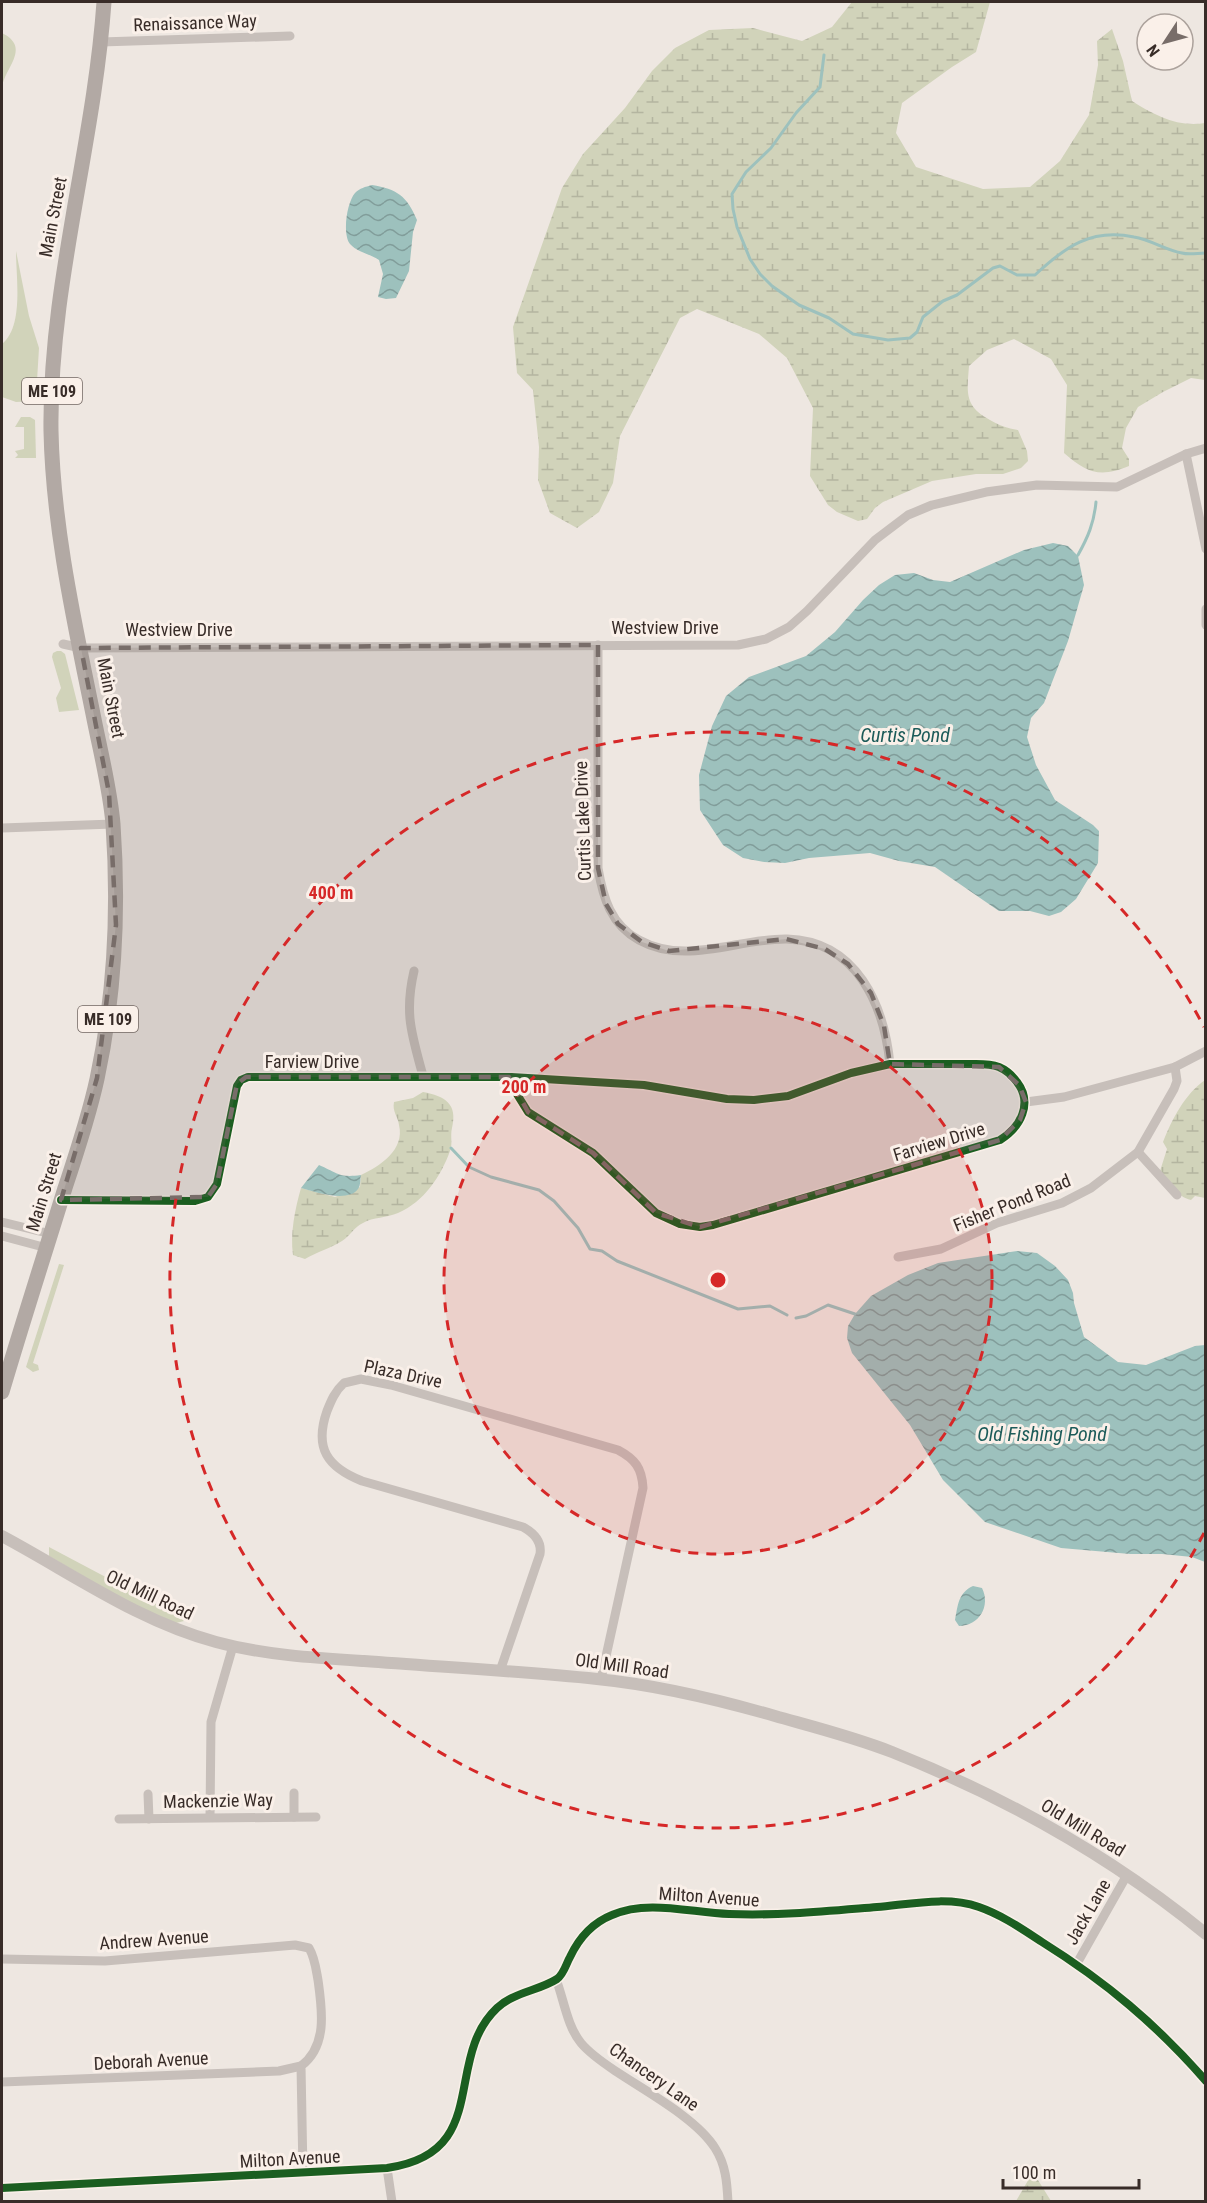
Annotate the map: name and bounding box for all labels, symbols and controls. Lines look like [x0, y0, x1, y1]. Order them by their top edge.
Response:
street label: Renaissance Way [133, 10, 258, 35]
north arrow [1135, 12, 1195, 72]
text: N [1143, 41, 1164, 60]
street label: Main Street [34, 175, 71, 259]
road number: ME 109 [22, 378, 82, 404]
street label: Westview Drive [611, 617, 719, 638]
street label: Westview Drive [125, 619, 233, 640]
street label: Main Street [93, 656, 130, 740]
water label: Curtis Pond [860, 723, 950, 747]
street label: Curtis Lake Drive [570, 761, 595, 881]
text: 400 m [309, 882, 353, 903]
road number: ME 109 [78, 1006, 138, 1032]
street label: Farview Drive [265, 1051, 359, 1072]
text: 200 m [502, 1076, 546, 1097]
street label: Farview Drive [891, 1118, 987, 1165]
street label: Main Street [22, 1150, 65, 1234]
street label: Fisher Pond Road [950, 1169, 1073, 1236]
centre of rings [708, 1270, 728, 1290]
street label: Plaza Drive [362, 1355, 444, 1392]
water label: Old Fishing Pond [977, 1422, 1107, 1446]
street label: Old Mill Road [103, 1565, 197, 1624]
street label: Old Mill Road [574, 1649, 670, 1682]
street label: Mackenzie Way [163, 1789, 273, 1812]
street label: Old Mill Road [1037, 1794, 1129, 1861]
street label: Jack Lane [1060, 1875, 1115, 1948]
street label: Milton Avenue [658, 1883, 760, 1910]
street label: Andrew Avenue [99, 1925, 209, 1954]
street label: Chancery Lane [605, 2038, 703, 2115]
street label: Deborah Avenue [93, 2047, 209, 2074]
street label: Milton Avenue [239, 2145, 341, 2172]
scale bar [1003, 2152, 1140, 2190]
text: 100 m [1012, 2162, 1056, 2183]

